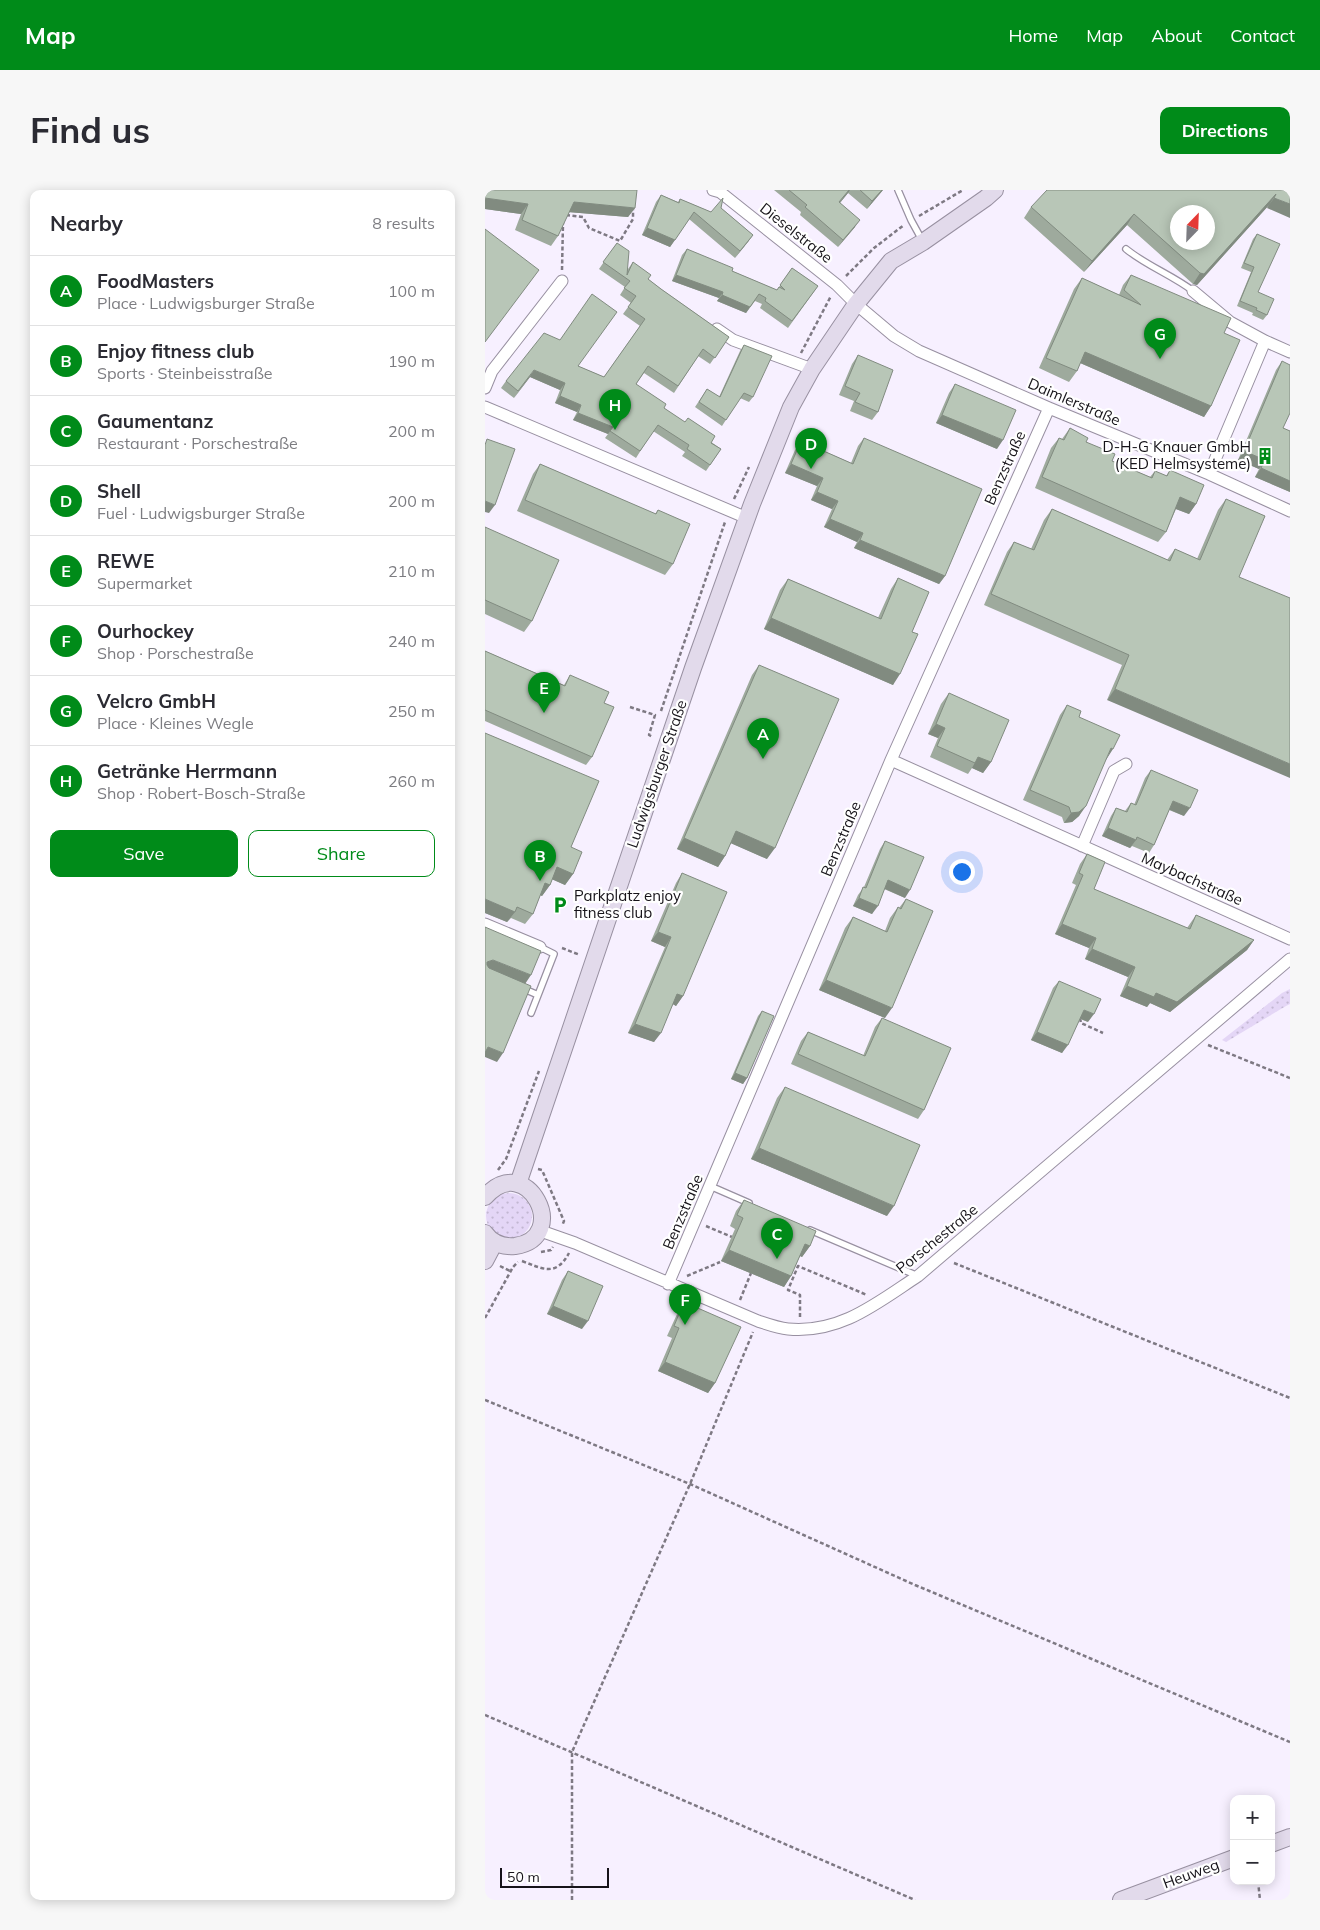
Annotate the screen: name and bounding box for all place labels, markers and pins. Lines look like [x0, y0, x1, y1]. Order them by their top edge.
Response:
pin: G [1144, 318, 1176, 359]
pin: H [599, 389, 631, 430]
pin: D [795, 428, 827, 469]
place label: D-H-G Knauer GmbH (KED Helmsysteme) [1102, 437, 1251, 473]
building icon: D-H-G Knauer GmbH (KED Helmsysteme) [1255, 446, 1275, 466]
pin: E [528, 672, 560, 713]
pin: A [747, 718, 779, 759]
pin: B [524, 840, 556, 881]
place label: Parkplatz enjoy fitness club [574, 886, 681, 922]
parking icon: Parkplatz enjoy fitness club [550, 895, 570, 915]
pin: C [761, 1218, 793, 1259]
pin: F [669, 1284, 701, 1325]

